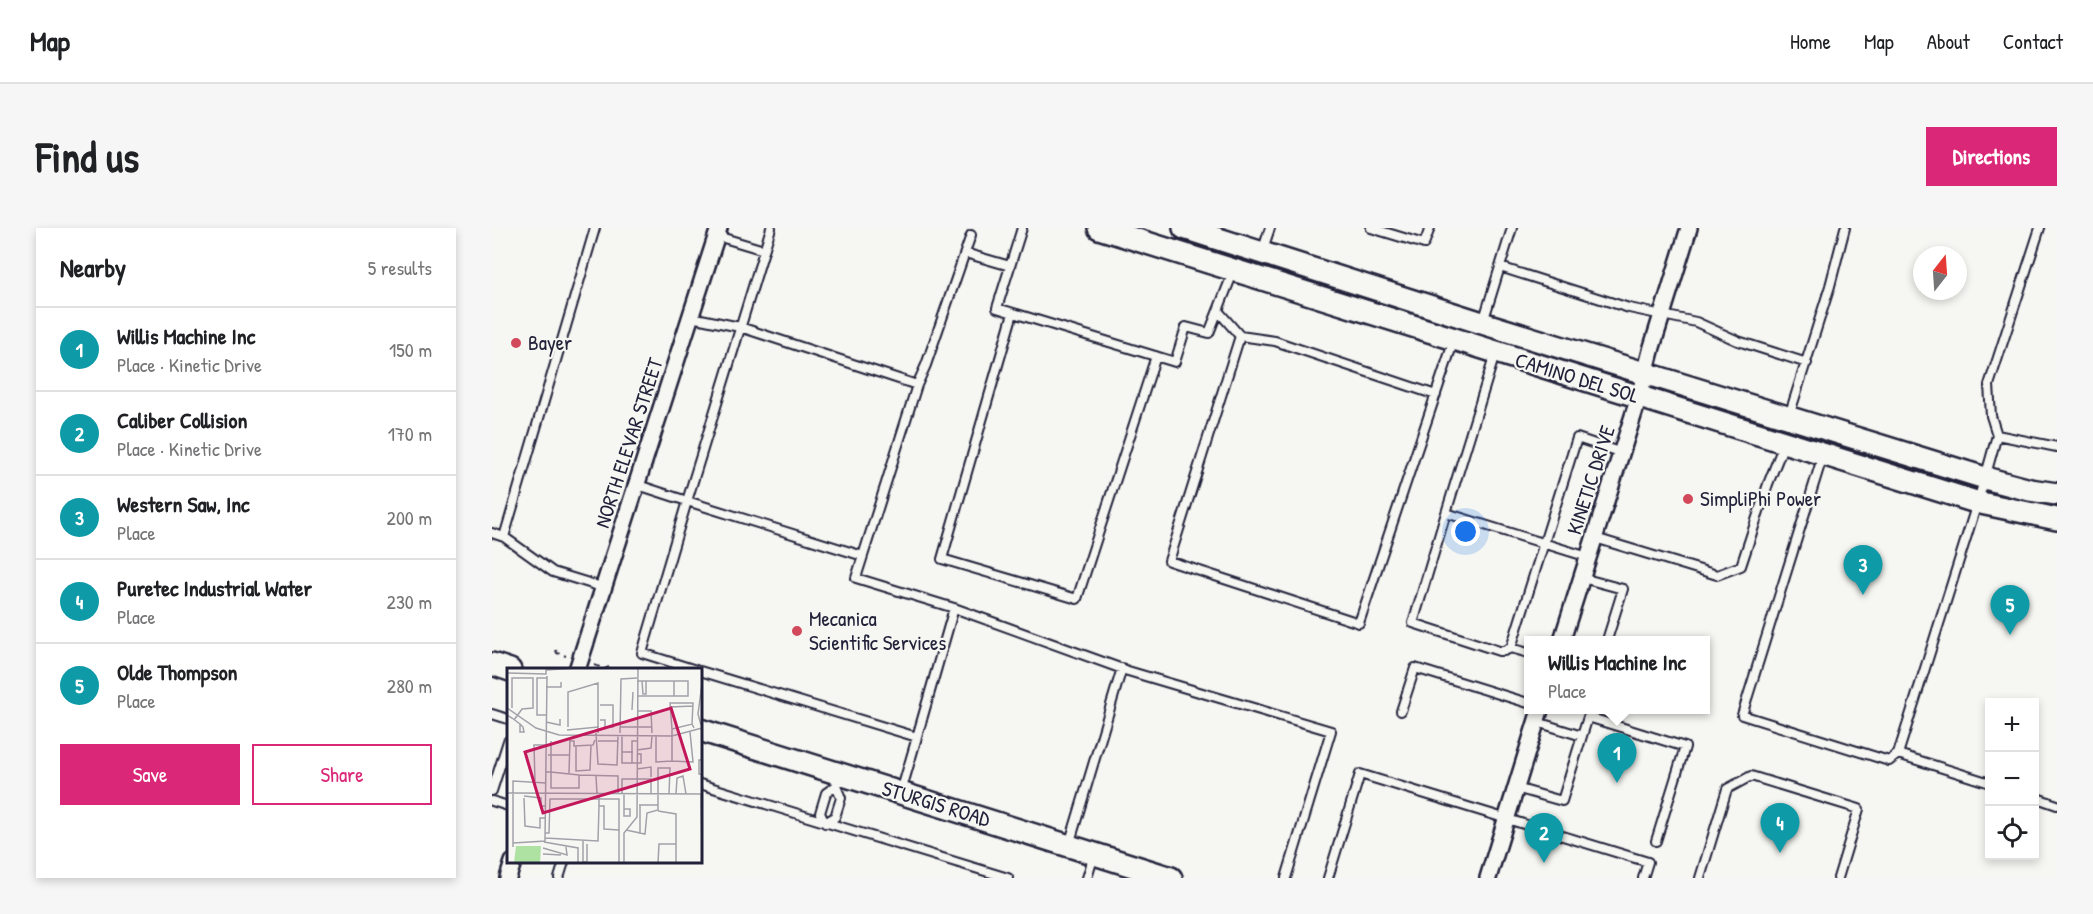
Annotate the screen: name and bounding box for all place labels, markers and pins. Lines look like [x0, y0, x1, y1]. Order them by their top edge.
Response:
place label: Bayer [528, 328, 572, 357]
marker: Bayer [509, 336, 523, 350]
place label: SimpliPhi Power [1700, 484, 1821, 513]
marker: SimpliPhi Power [1681, 492, 1695, 506]
pin: 3 [1844, 546, 1882, 595]
pin: 5 [1990, 586, 2030, 635]
place label: Mecanica Scientific Services [809, 604, 946, 657]
marker: Mecanica Scientific Services [790, 624, 804, 638]
pin: 1 [1598, 734, 1636, 783]
pin: 4 [1760, 804, 1800, 853]
pin: 2 [1524, 814, 1564, 863]

